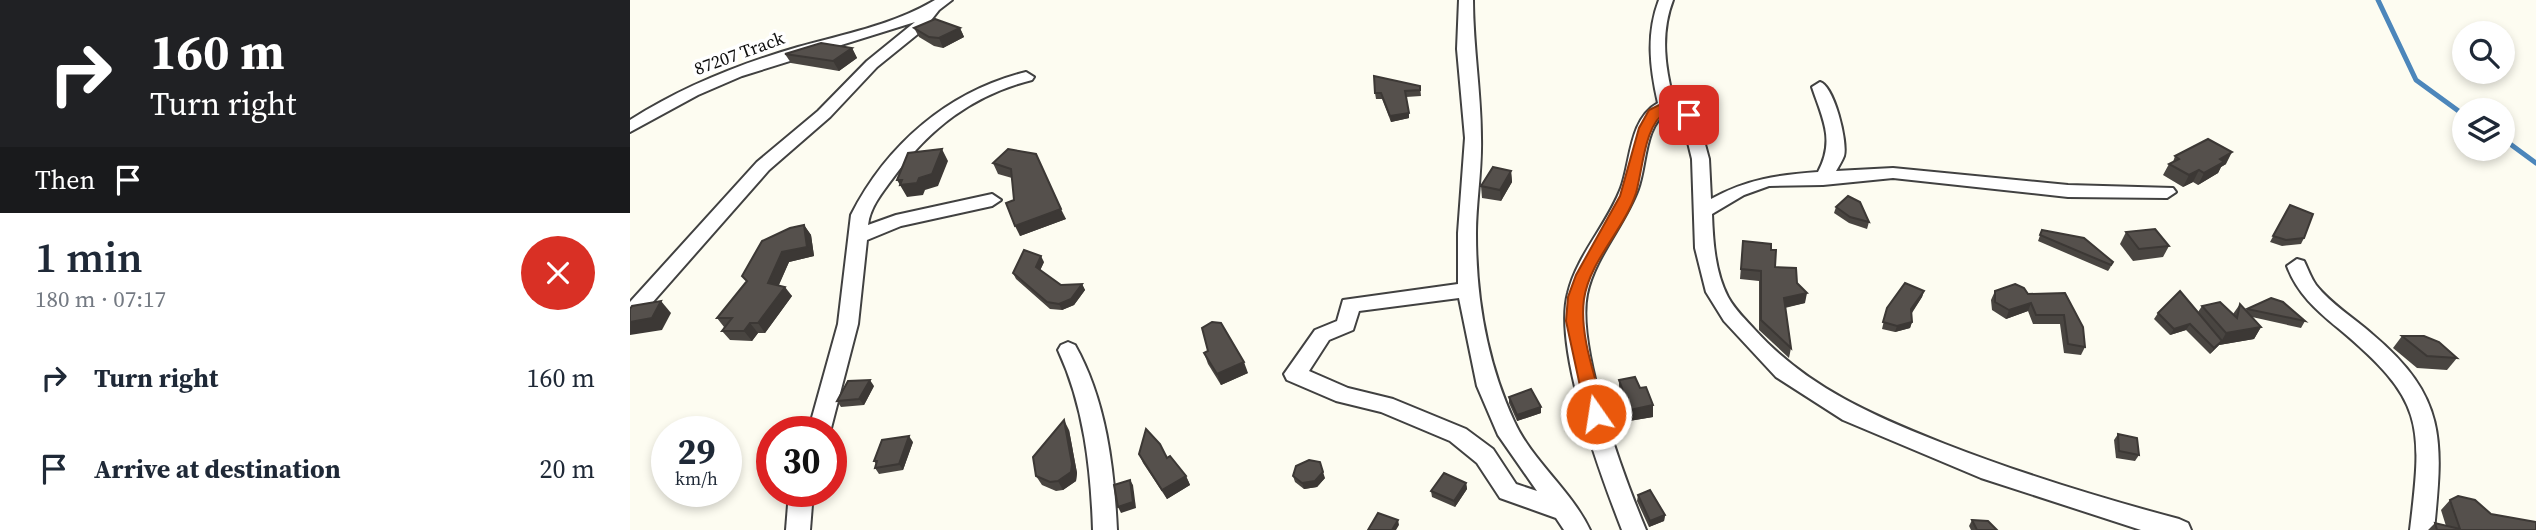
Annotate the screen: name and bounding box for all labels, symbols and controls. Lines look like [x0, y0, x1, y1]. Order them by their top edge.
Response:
text: 160 m [150, 18, 285, 85]
map controls [2452, 21, 2515, 161]
button: search [2452, 21, 2515, 84]
street label: 87207 Track [690, 25, 788, 81]
icon: right [35, 28, 126, 119]
text: Turn right [150, 82, 296, 126]
pin [1659, 85, 1719, 145]
icon: arrive [1670, 96, 1708, 134]
button: layers [2452, 98, 2515, 161]
icon: arrive [109, 161, 147, 199]
text: Then [35, 162, 95, 198]
text: 1 min [35, 228, 143, 286]
button: close [521, 236, 595, 310]
text: 180 m · 07:17 [35, 283, 166, 315]
icon: right [35, 359, 73, 397]
text: Turn right [94, 360, 218, 396]
text: 160 m [527, 360, 595, 396]
position arrow [1559, 377, 1633, 451]
speed limit sign: 30 [756, 416, 847, 507]
text: 29 [678, 428, 715, 476]
icon: arrive [35, 450, 73, 488]
text: Arrive at destination [94, 451, 341, 487]
text: 20 m [540, 451, 595, 487]
text: km/h [675, 466, 718, 491]

